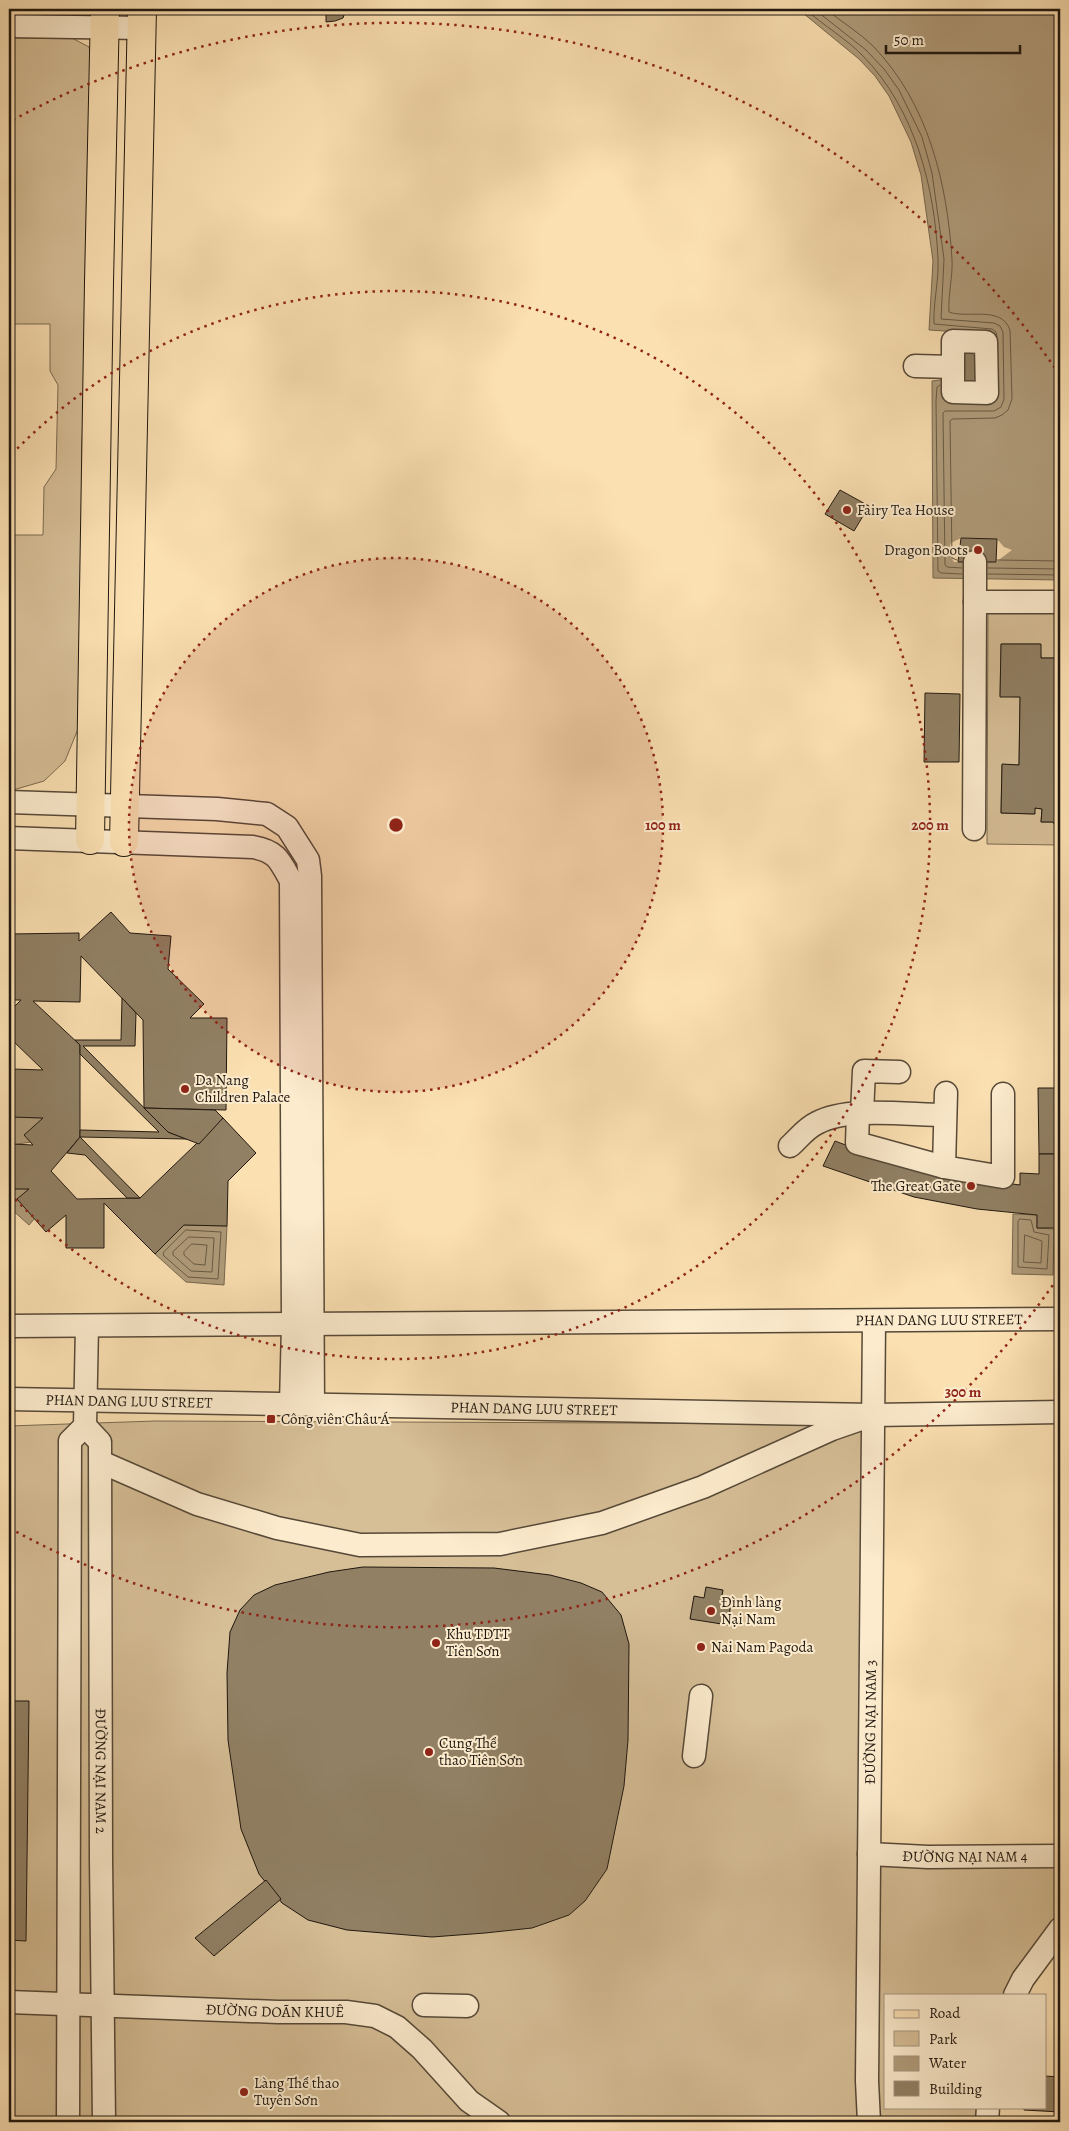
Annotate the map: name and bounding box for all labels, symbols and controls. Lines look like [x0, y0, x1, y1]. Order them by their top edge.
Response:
scale bar [886, 22, 1020, 54]
text: 50 m [894, 30, 924, 50]
place label: Fairy Tea House [857, 500, 954, 520]
marker: Fairy Tea House [841, 504, 853, 516]
place label: Dragon Boots [884, 540, 968, 560]
marker: Dragon Boots [972, 544, 984, 556]
text: 100 m [645, 815, 681, 835]
text: 200 m [911, 815, 949, 835]
centre of rings [387, 816, 405, 834]
place label: Da Nang Children Palace [195, 1070, 291, 1107]
marker: Da Nang Children Palace [179, 1083, 191, 1095]
place label: The Great Gate [871, 1176, 961, 1196]
marker: The Great Gate [965, 1180, 977, 1192]
street label: PHAN DANG LUU STREET [855, 1309, 1023, 1330]
text: 300 m [945, 1382, 982, 1402]
street label: PHAN DANG LUU STREET [45, 1390, 214, 1413]
street label: PHAN DANG LUU STREET [450, 1397, 619, 1420]
place label: Công viên Châu Á [281, 1409, 390, 1429]
marker: Công viên Châu Á [265, 1413, 277, 1425]
place label: Đình làng Nại Nam [721, 1592, 782, 1629]
marker: Đình làng Nại Nam [705, 1605, 717, 1617]
place label: Khu TDTT Tiên Sơn [446, 1624, 510, 1661]
marker: Khu TDTT Tiên Sơn [430, 1637, 442, 1649]
place label: Nai Nam Pagoda [711, 1637, 814, 1657]
marker: Nai Nam Pagoda [695, 1641, 707, 1653]
street label: ĐƯỜNG NẠI NAM 3 [860, 1660, 881, 1784]
street label: ĐƯỜNG NẠI NAM 2 [91, 1708, 111, 1834]
place label: Cung Thể thao Tiên Sơn [439, 1733, 523, 1770]
marker: Cung Thể thao Tiên Sơn [423, 1746, 435, 1758]
street label: ĐƯỜNG NẠI NAM 4 [902, 1846, 1028, 1867]
legend [884, 1994, 1046, 2108]
street label: ĐƯỜNG DOÃN KHUÊ [205, 1999, 344, 2022]
text: Road [929, 2003, 961, 2023]
text: Park [929, 2029, 958, 2049]
text: Water [928, 2053, 966, 2073]
place label: Làng Thể thao Tuyên Sơn [254, 2073, 339, 2110]
text: Building [929, 2079, 982, 2099]
marker: Làng Thể thao Tuyên Sơn [238, 2086, 250, 2098]

